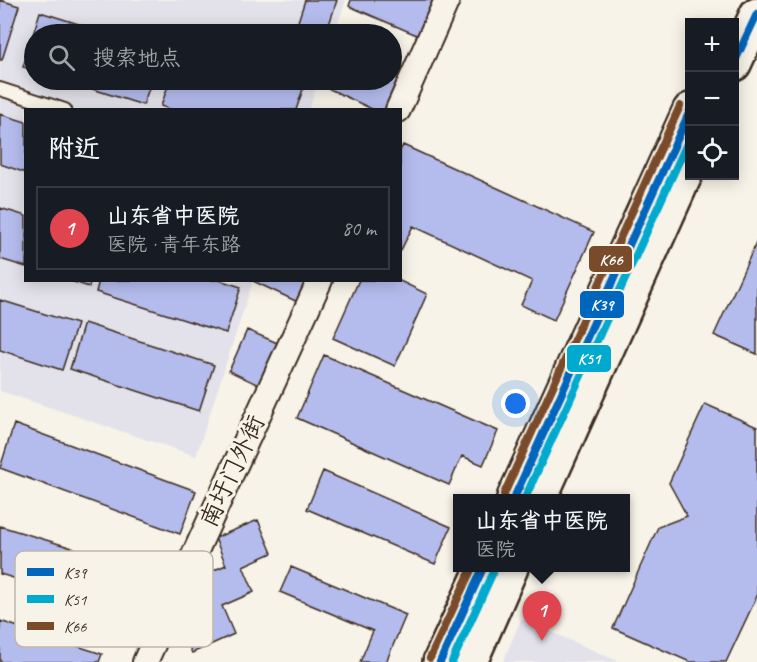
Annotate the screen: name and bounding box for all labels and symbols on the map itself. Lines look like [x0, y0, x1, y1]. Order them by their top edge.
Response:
line badge: K66 [588, 245, 633, 273]
text: K66 [599, 250, 624, 270]
line badge: K39 [579, 290, 625, 319]
text: K39 [591, 295, 615, 315]
line badge: K51 [566, 344, 612, 373]
text: K51 [578, 349, 602, 369]
your location [501, 389, 530, 418]
street label: 南圩门外街 [193, 410, 271, 532]
legend [15, 551, 213, 647]
text: K39 [64, 563, 88, 583]
text: K51 [64, 590, 87, 610]
pin: 1 [522, 592, 562, 641]
text: K66 [64, 617, 87, 637]

